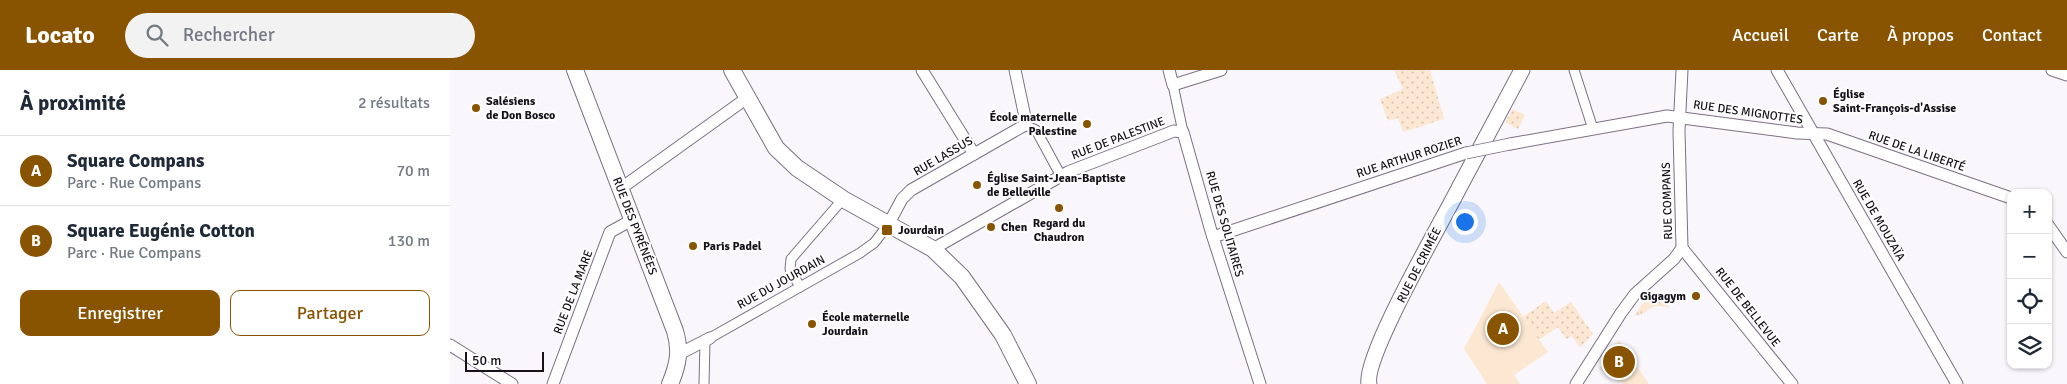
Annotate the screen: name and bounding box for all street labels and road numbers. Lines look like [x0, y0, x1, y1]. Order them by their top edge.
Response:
street label: RUE DES MIGNOTTES [1692, 97, 1804, 128]
street label: RUE DE PALESTINE [1069, 114, 1167, 163]
street label: RUE DE LA LIBERTÉ [1867, 128, 1967, 175]
street label: RUE LASSUS [911, 133, 976, 179]
street label: RUE ARTHUR ROZIER [1355, 133, 1464, 182]
street label: RUE COMPANS [1659, 162, 1676, 240]
street label: RUE DES SOLITAIRES [1202, 170, 1247, 279]
street label: RUE DES PYRÉNÉES [609, 175, 660, 278]
street label: RUE DE MOUZAÏA [1849, 177, 1908, 264]
street label: RUE DE CRIMÉE [1394, 225, 1445, 306]
street label: RUE DE LA MARE [551, 248, 596, 336]
street label: RUE DU JOURDAIN [735, 252, 828, 313]
street label: RUE DE BELLEVUE [1712, 265, 1783, 350]

